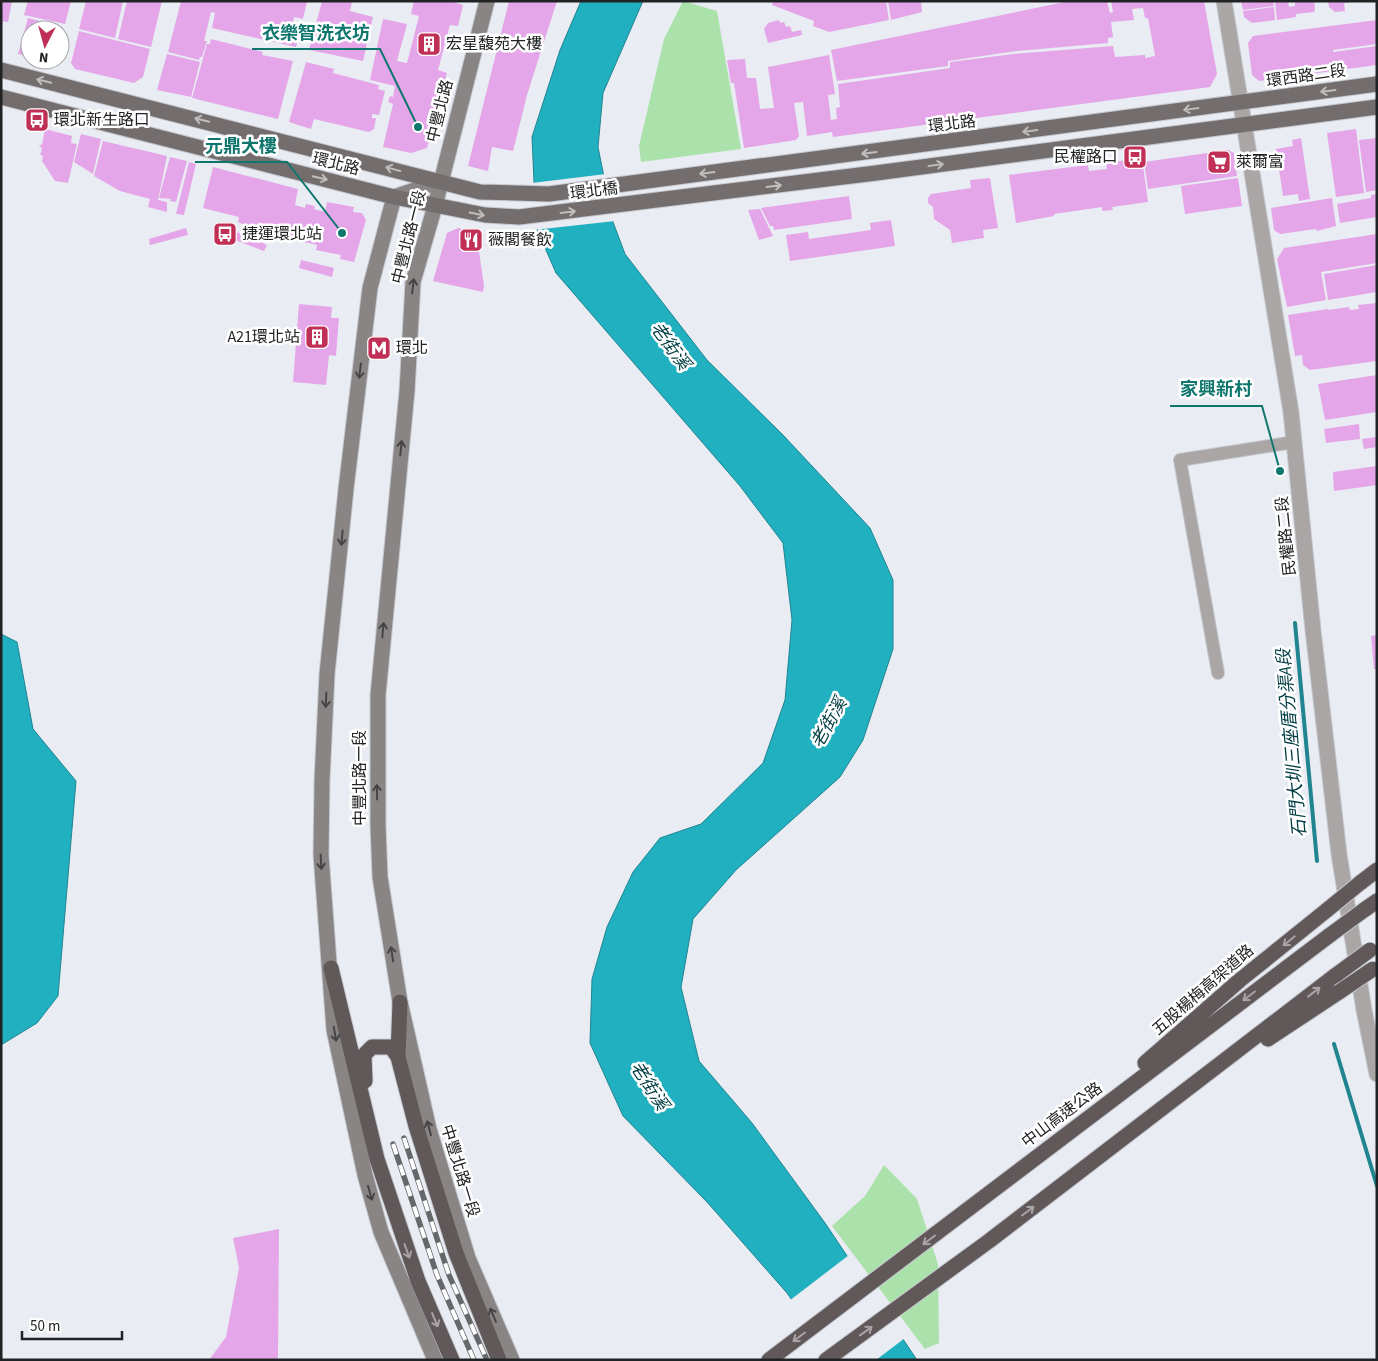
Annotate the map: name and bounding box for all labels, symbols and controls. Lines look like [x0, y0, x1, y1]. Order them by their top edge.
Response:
callout: 衣樂智洗衣坊 [252, 16, 380, 49]
north arrow [20, 20, 70, 70]
text: 衣樂智洗衣坊 [262, 21, 370, 46]
building icon: 宏星馥苑大樓 [416, 31, 442, 57]
place label: 宏星馥苑大樓 [446, 33, 542, 55]
text: N [38, 47, 49, 67]
street label: 環西路二段 [1265, 60, 1347, 92]
one-way arrow [37, 76, 53, 85]
street label: 中豐北路 [422, 77, 458, 145]
one-way arrow [1321, 86, 1337, 96]
one-way arrow [1183, 104, 1199, 114]
bus stop icon: 環北新生路口 [24, 107, 50, 133]
place label: 環北新生路口 [54, 109, 150, 131]
street label: 環北路 [927, 110, 977, 138]
one-way arrow [194, 115, 210, 124]
one-way arrow [1022, 127, 1038, 137]
callout: 元鼎大樓 [195, 129, 287, 162]
text: 元鼎大樓 [205, 134, 277, 159]
bus stop icon: 民權路口 [1122, 144, 1148, 170]
place label: 民權路口 [1054, 146, 1118, 168]
street label: 環北路 [310, 148, 362, 180]
one-way arrow [861, 148, 877, 158]
supermarket icon: 萊爾富 [1206, 149, 1232, 175]
place label: 萊爾富 [1236, 151, 1284, 173]
one-way arrow [927, 160, 943, 170]
one-way arrow [386, 164, 402, 173]
one-way arrow [700, 168, 716, 178]
one-way arrow [311, 174, 327, 184]
street label: 環北橋 [569, 177, 619, 205]
one-way arrow [766, 181, 782, 191]
street label: 中豐北路一段 [387, 188, 431, 286]
one-way arrow [559, 207, 575, 217]
one-way arrow [468, 209, 484, 219]
bus stop icon: 捷運環北站 [212, 221, 238, 247]
place label: 捷運環北站 [242, 223, 322, 245]
restaurant icon: 薇閣餐飲 [458, 227, 484, 253]
place label: 薇閣餐飲 [488, 229, 552, 251]
one-way arrow [408, 278, 418, 294]
water label: 老街溪 [644, 317, 698, 378]
building icon: A21環北站 [304, 324, 330, 350]
place label: A21環北站 [227, 326, 300, 348]
metro station icon: 環北 [366, 335, 392, 361]
place label: 環北 [396, 337, 428, 359]
one-way arrow [355, 363, 365, 379]
callout: 家興新村 [1170, 373, 1262, 406]
text: 家興新村 [1180, 377, 1252, 402]
one-way arrow [396, 440, 406, 456]
street label: 民權路二段 [1271, 495, 1301, 577]
one-way arrow [338, 530, 347, 546]
one-way arrow [379, 622, 388, 638]
water label: 石門大圳三座厝分渠A段 [1271, 646, 1313, 838]
one-way arrow [321, 691, 330, 707]
water label: 老街溪 [805, 691, 854, 753]
street label: 中豐北路一段 [349, 730, 371, 826]
one-way arrow [372, 785, 382, 801]
one-way arrow [317, 854, 326, 870]
one-way arrow [1283, 935, 1296, 946]
street label: 五股楊梅高架道路 [1147, 940, 1259, 1040]
one-way arrow [387, 946, 397, 962]
one-way arrow [1307, 987, 1321, 997]
one-way arrow [1242, 991, 1256, 1001]
one-way arrow [330, 1026, 340, 1042]
water label: 老街溪 [624, 1057, 676, 1118]
street label: 中山高速公路 [1017, 1077, 1107, 1153]
one-way arrow [424, 1121, 433, 1137]
street label: 中豐北路一段 [435, 1122, 485, 1220]
one-way arrow [365, 1184, 375, 1200]
one-way arrow [1021, 1206, 1034, 1217]
one-way arrow [923, 1234, 936, 1245]
one-way arrow [403, 1243, 412, 1259]
scale bar [22, 1308, 122, 1340]
one-way arrow [487, 1308, 497, 1323]
one-way arrow [430, 1312, 440, 1327]
text: 50 m [30, 1316, 60, 1337]
one-way arrow [859, 1326, 873, 1336]
one-way arrow [793, 1332, 806, 1343]

